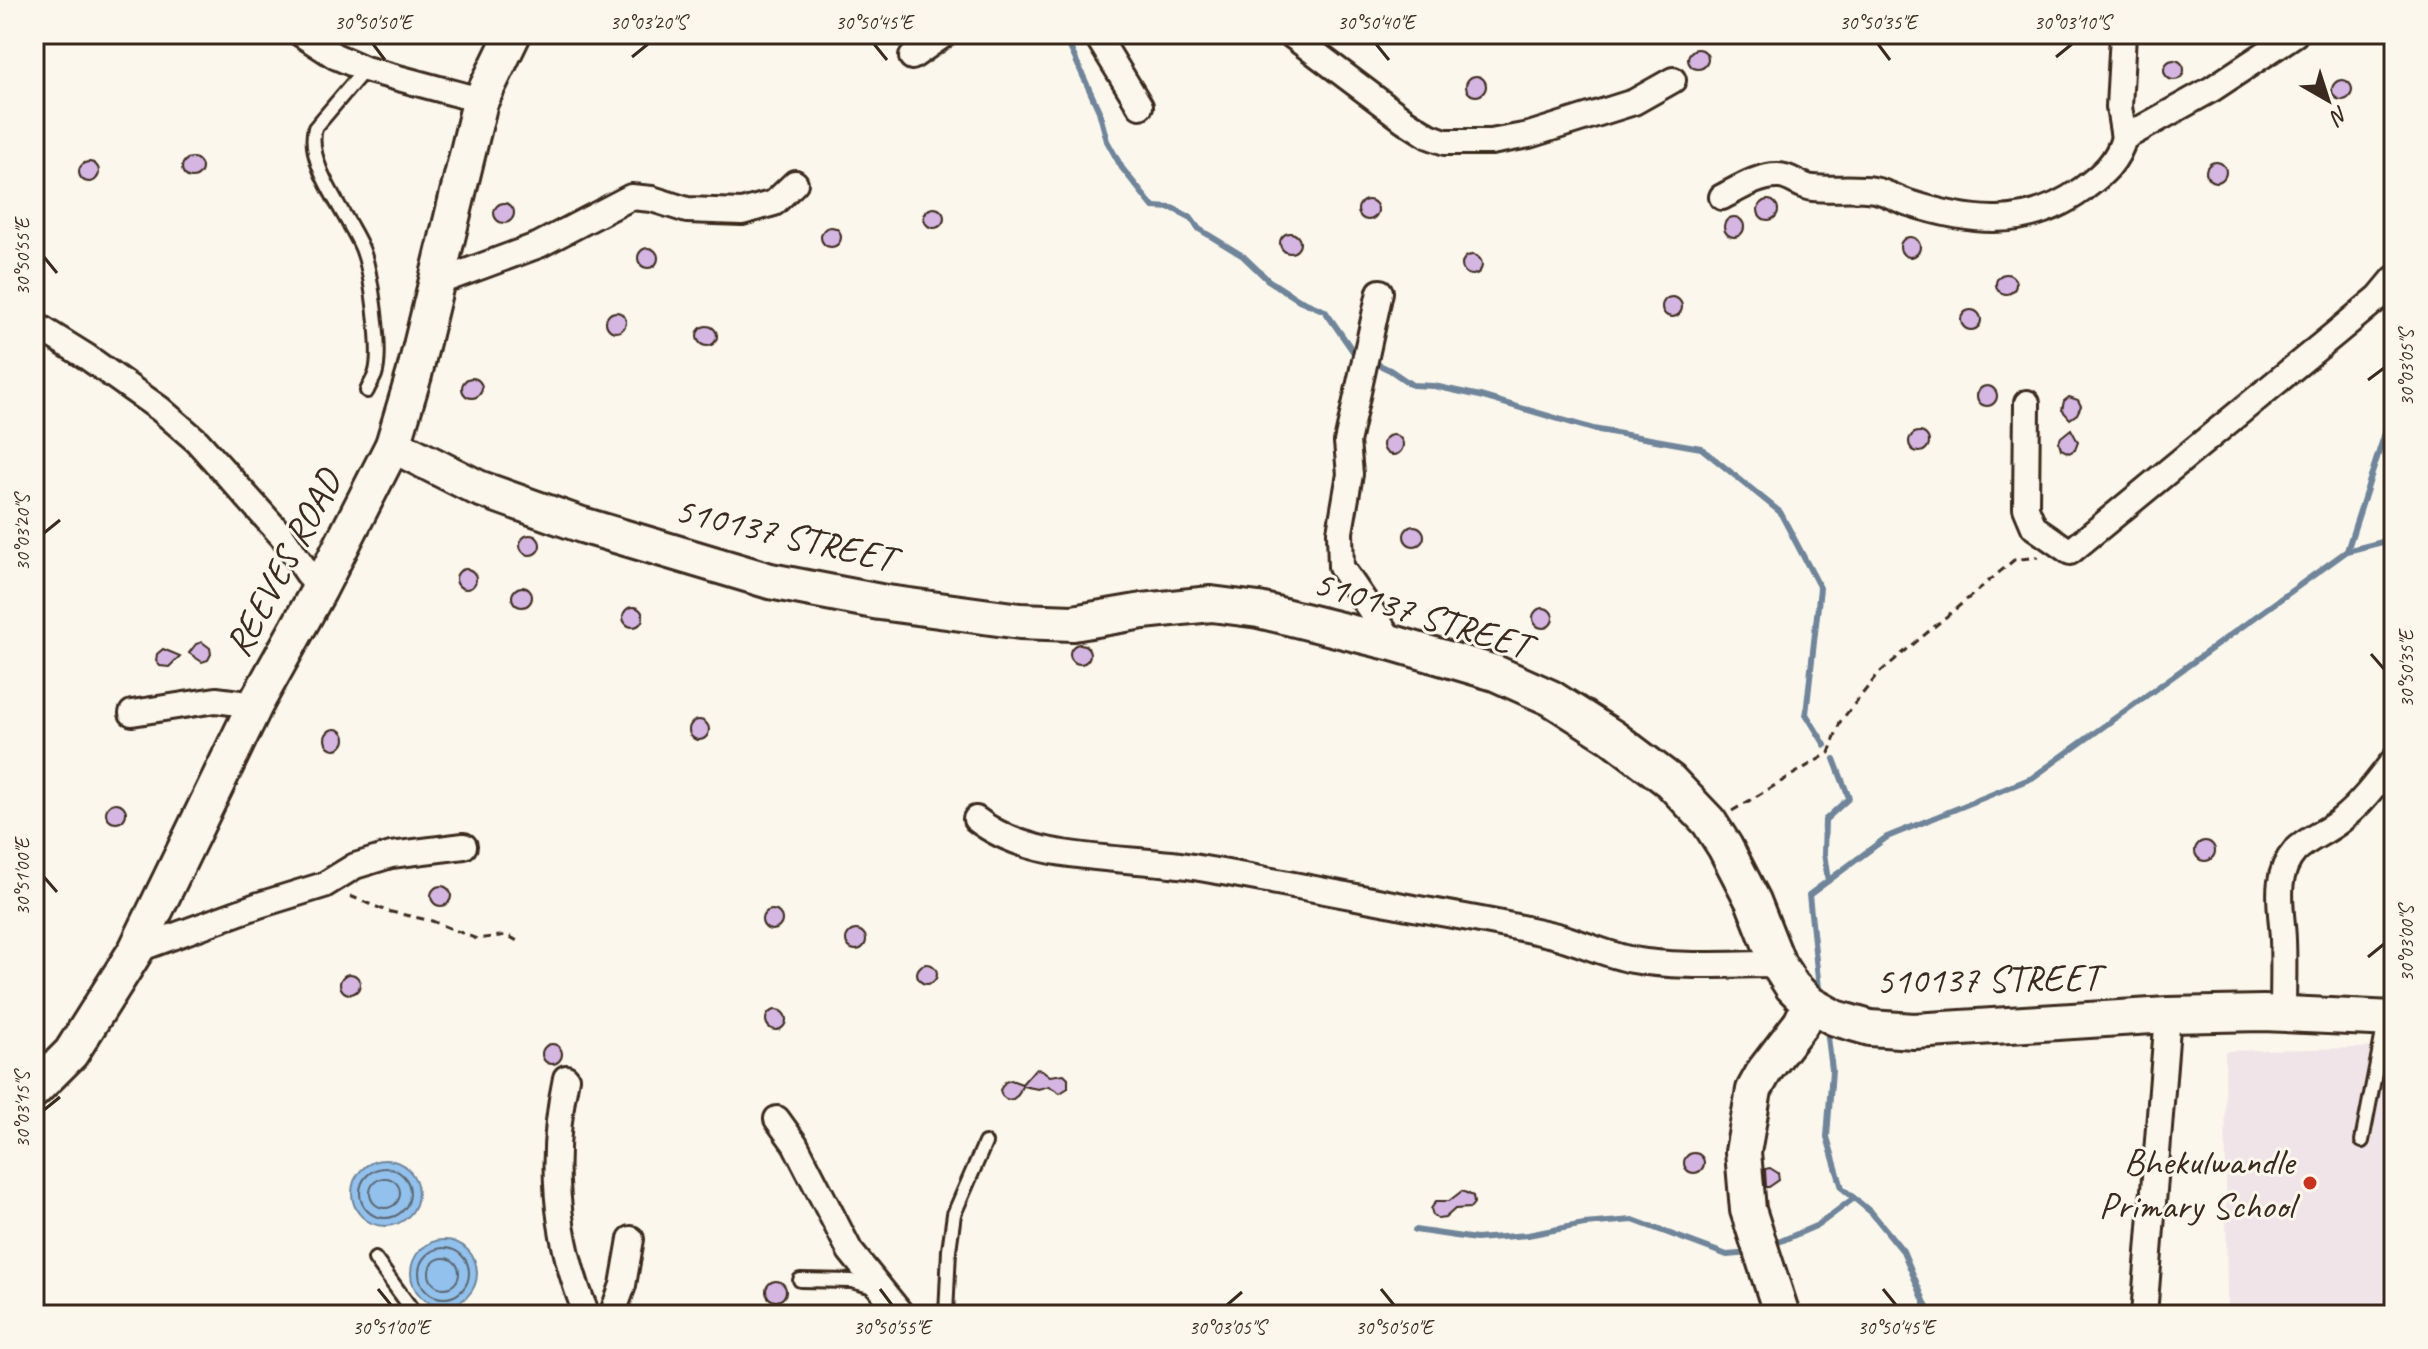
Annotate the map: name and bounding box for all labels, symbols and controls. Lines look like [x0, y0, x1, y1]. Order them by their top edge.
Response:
text: 30°50'50"E [334, 10, 414, 35]
text: 30°03'20"S [610, 10, 691, 35]
text: 30°50'45"E [835, 10, 915, 35]
text: 30°50'40"E [1337, 10, 1417, 35]
text: 30°50'35"E [1839, 10, 1919, 35]
text: 30°03'10"S [2034, 10, 2115, 35]
north arrow [2288, 60, 2368, 140]
text: N [2323, 100, 2354, 132]
text: 30°50'55"E [10, 216, 35, 296]
text: 30°03'05"S [2394, 325, 2419, 406]
street label: REEVES ROAD [214, 459, 353, 664]
street label: 510137 STREET [671, 486, 907, 584]
text: 30°03'20"S [10, 490, 35, 571]
street label: 510137 STREET [1308, 559, 1543, 671]
text: 30°50'35"E [2394, 628, 2419, 708]
text: 30°51'00"E [10, 836, 35, 916]
text: 30°03'00"S [2394, 901, 2419, 982]
street label: 510137 STREET [1876, 953, 2108, 1004]
text: 30°03'15"S [10, 1067, 35, 1148]
place label: Bhekulwandle Primary School [2099, 1138, 2301, 1229]
marker: Bhekulwandle Primary School [2301, 1174, 2319, 1192]
text: 30°51'00"E [352, 1315, 432, 1340]
text: 30°50'55"E [853, 1315, 933, 1340]
text: 30°03'05"S [1189, 1315, 1270, 1340]
text: 30°50'50"E [1355, 1315, 1435, 1340]
text: 30°50'45"E [1857, 1315, 1937, 1340]

